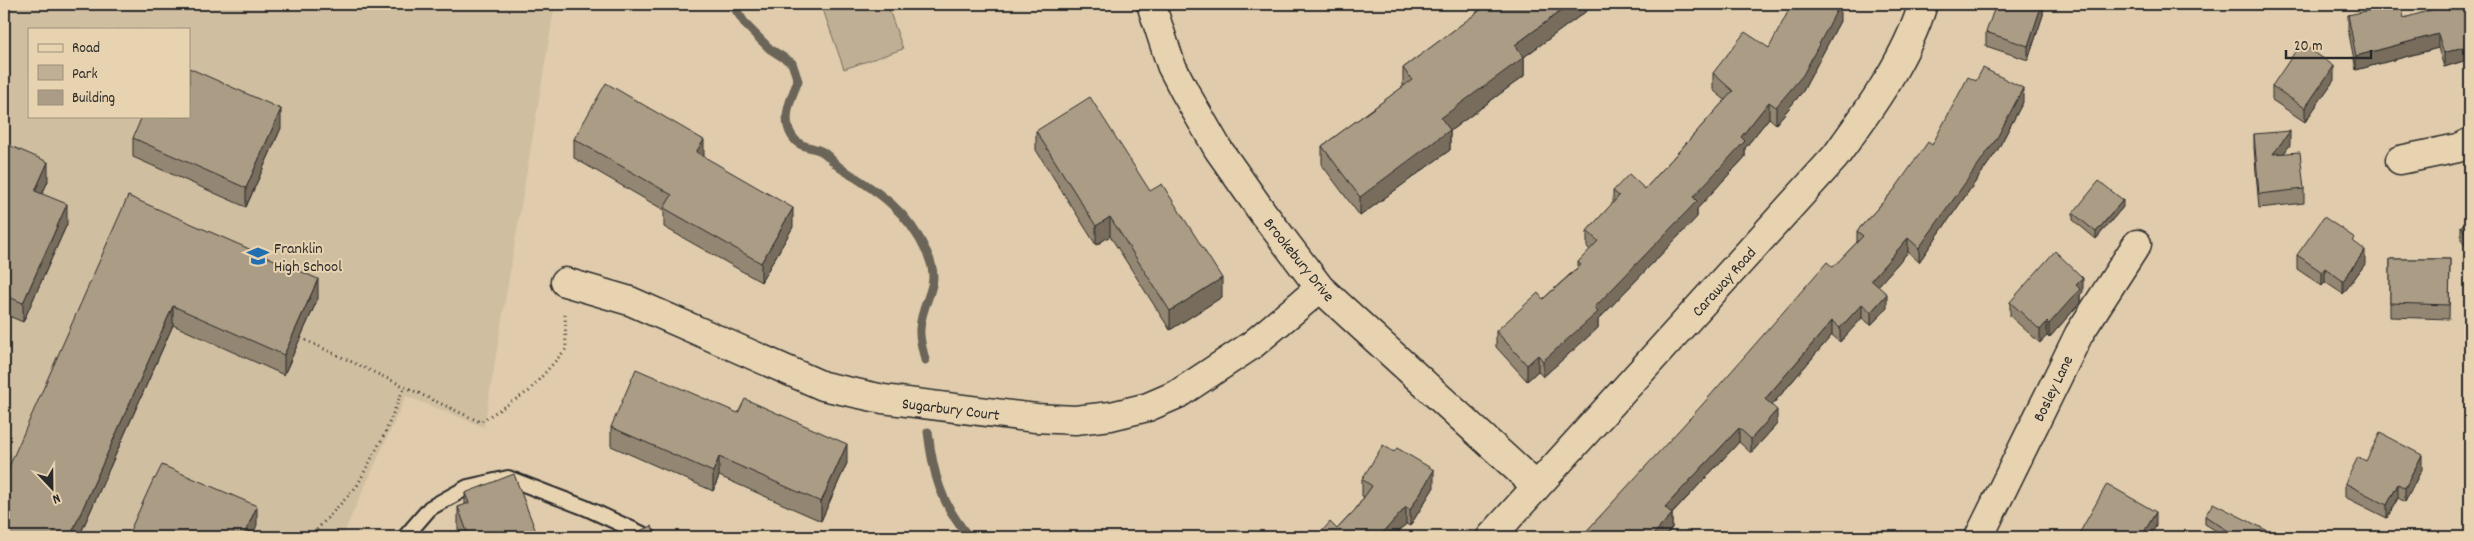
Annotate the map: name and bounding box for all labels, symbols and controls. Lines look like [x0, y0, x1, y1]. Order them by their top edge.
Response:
legend [28, 28, 190, 118]
scale bar [2286, 28, 2372, 60]
text: 20 m [2294, 36, 2322, 58]
text: Road [72, 38, 100, 60]
text: Park [72, 64, 98, 86]
text: Building [72, 88, 115, 110]
street label: Brookebury Drive [1257, 214, 1339, 307]
place label: Franklin High School [274, 238, 342, 279]
school or university icon: Franklin High School [245, 243, 271, 269]
street label: Caraway Road [1687, 243, 1762, 323]
street label: Bosley Lane [2028, 352, 2080, 426]
street label: Sugarbury Court [901, 393, 1001, 428]
north arrow [28, 464, 78, 514]
text: N [49, 488, 63, 509]

